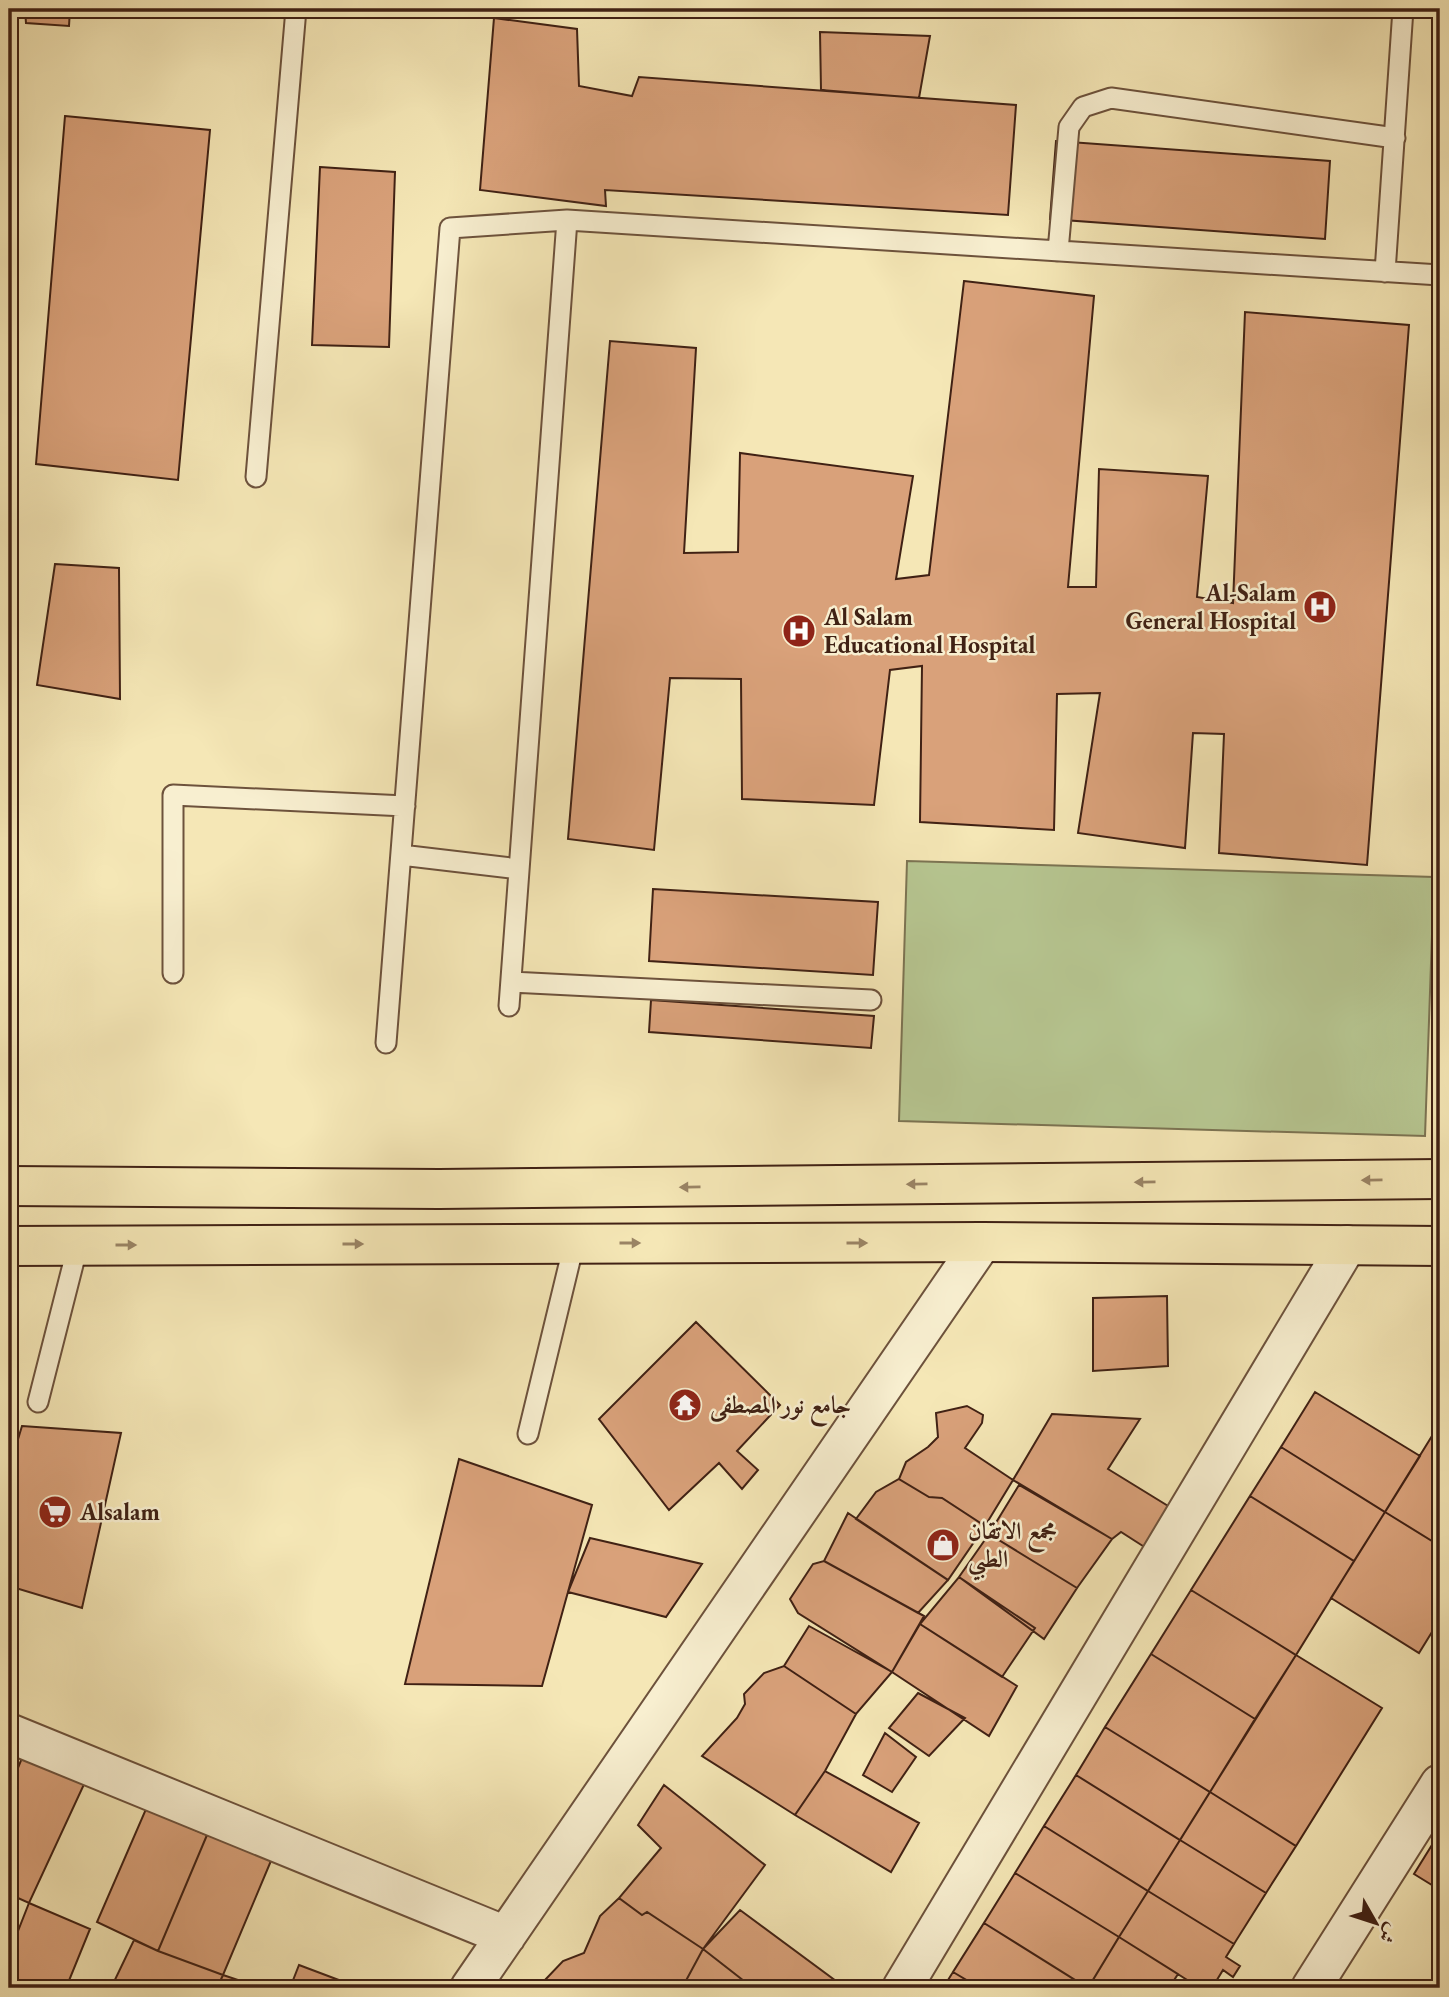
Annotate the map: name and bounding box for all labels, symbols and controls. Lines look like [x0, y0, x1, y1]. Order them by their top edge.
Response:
place label: Al-Salam General Hospital [1126, 577, 1296, 636]
hospital icon: Al-Salam General Hospital [1301, 588, 1339, 626]
place label: Al Salam Educational Hospital [823, 601, 1036, 660]
hospital icon: Al Salam Educational Hospital [780, 612, 818, 650]
one-way arrow [1361, 1174, 1383, 1186]
one-way arrow [1133, 1176, 1155, 1188]
one-way arrow [906, 1179, 928, 1190]
one-way arrow [678, 1181, 700, 1193]
one-way arrow [619, 1237, 641, 1249]
one-way arrow [847, 1237, 869, 1249]
one-way arrow [343, 1238, 365, 1250]
one-way arrow [115, 1239, 137, 1251]
temple icon: جامع نور المصطفى [666, 1386, 704, 1424]
place label: جامع نور المصطفى [709, 1389, 851, 1427]
supermarket icon: Alsalam [36, 1493, 74, 1531]
place label: Alsalam [79, 1496, 160, 1527]
place label: مجمع الاتقان الطبي [968, 1515, 1057, 1581]
shop icon: مجمع الاتقان الطبي [924, 1526, 962, 1564]
north arrow [1340, 1888, 1410, 1958]
text: ش [1373, 1918, 1404, 1949]

